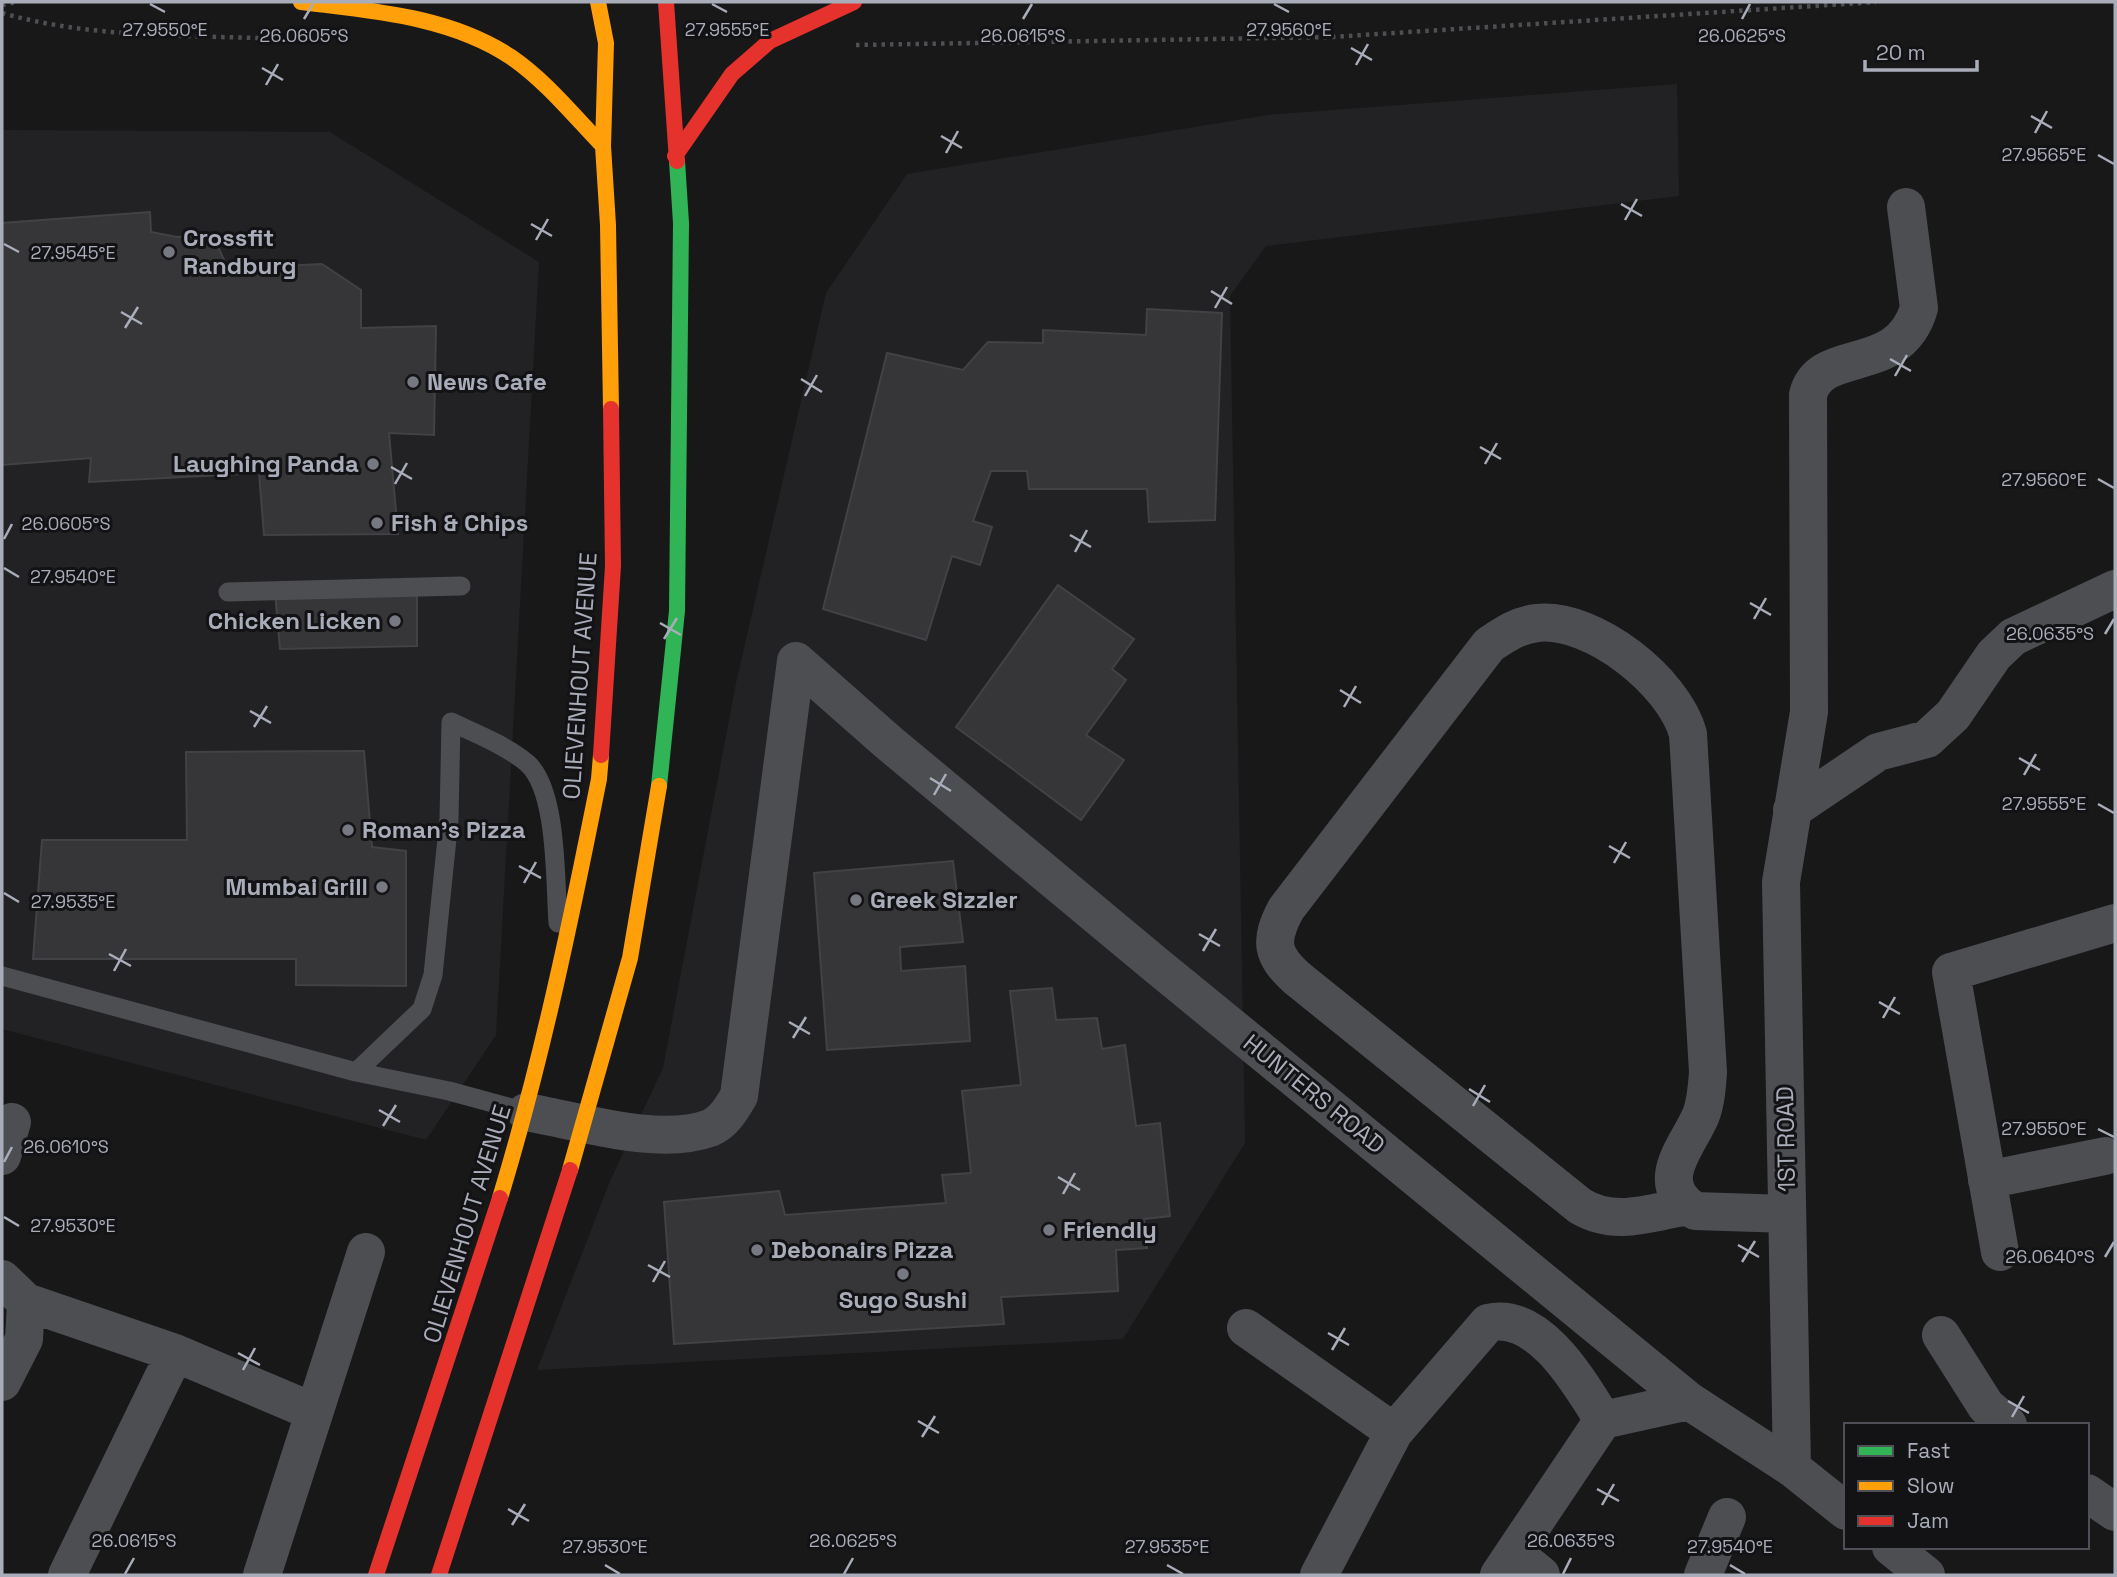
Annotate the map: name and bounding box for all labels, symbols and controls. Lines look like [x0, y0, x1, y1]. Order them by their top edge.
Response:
text: 27.9550°E [122, 18, 208, 41]
text: 27.9555°E [685, 18, 769, 41]
text: 27.9560°E [1246, 18, 1332, 41]
text: 26.0605°S [260, 24, 348, 47]
text: 26.0615°S [981, 24, 1065, 47]
text: 26.0625°S [1698, 24, 1786, 47]
scale bar [1865, 28, 1977, 72]
text: 20 m [1876, 39, 1926, 66]
text: 27.9565°E [2002, 143, 2086, 166]
place label: Crossfit Randburg [183, 222, 297, 281]
text: 27.9545°E [30, 241, 116, 264]
marker: Crossfit Randburg [161, 244, 177, 260]
place label: News Cafe [427, 366, 547, 397]
marker: News Cafe [405, 374, 421, 390]
place label: Laughing Panda [173, 448, 359, 479]
marker: Laughing Panda [365, 456, 381, 472]
text: 27.9560°E [2001, 468, 2087, 491]
place label: Fish & Chips [391, 507, 528, 538]
text: 26.0605°S [22, 512, 110, 535]
marker: Fish & Chips [369, 515, 385, 531]
street label: OLIEVENHOUT AVENUE [555, 551, 604, 801]
text: 27.9540°E [30, 565, 116, 588]
place label: Chicken Licken [208, 605, 381, 636]
marker: Chicken Licken [387, 613, 403, 629]
text: 26.0635°S [2006, 622, 2094, 645]
text: 27.9555°E [2002, 792, 2086, 815]
place label: Roman's Pizza [362, 814, 526, 845]
marker: Roman's Pizza [340, 822, 356, 838]
place label: Mumbai Grill [225, 871, 368, 902]
marker: Mumbai Grill [374, 879, 390, 895]
place label: Greek Sizzler [870, 884, 1018, 915]
text: 27.9535°E [31, 890, 115, 913]
marker: Greek Sizzler [848, 892, 864, 908]
street label: HUNTERS ROAD [1237, 1027, 1391, 1160]
street label: 1ST ROAD [1769, 1086, 1802, 1192]
street label: OLIEVENHOUT AVENUE [415, 1101, 518, 1347]
text: 27.9550°E [2001, 1117, 2087, 1140]
text: 26.0610°S [23, 1135, 109, 1158]
text: 27.9530°E [30, 1214, 116, 1237]
place label: Friendly [1063, 1214, 1157, 1245]
marker: Friendly [1041, 1222, 1057, 1238]
place label: Debonairs Pizza [771, 1234, 954, 1265]
marker: Debonairs Pizza [749, 1242, 765, 1258]
text: 26.0640°S [2005, 1245, 2095, 1268]
marker: Sugo Sushi [895, 1266, 911, 1282]
place label: Sugo Sushi [839, 1284, 967, 1315]
legend [1844, 1423, 2089, 1549]
text: Fast [1907, 1437, 1951, 1464]
text: Slow [1907, 1472, 1955, 1499]
text: Jam [1907, 1507, 1949, 1534]
text: 26.0615°S [92, 1529, 176, 1552]
text: 26.0625°S [809, 1529, 897, 1552]
text: 26.0635°S [1527, 1529, 1615, 1552]
text: 27.9530°E [562, 1535, 648, 1558]
text: 27.9535°E [1125, 1535, 1209, 1558]
text: 27.9540°E [1687, 1535, 1773, 1558]

